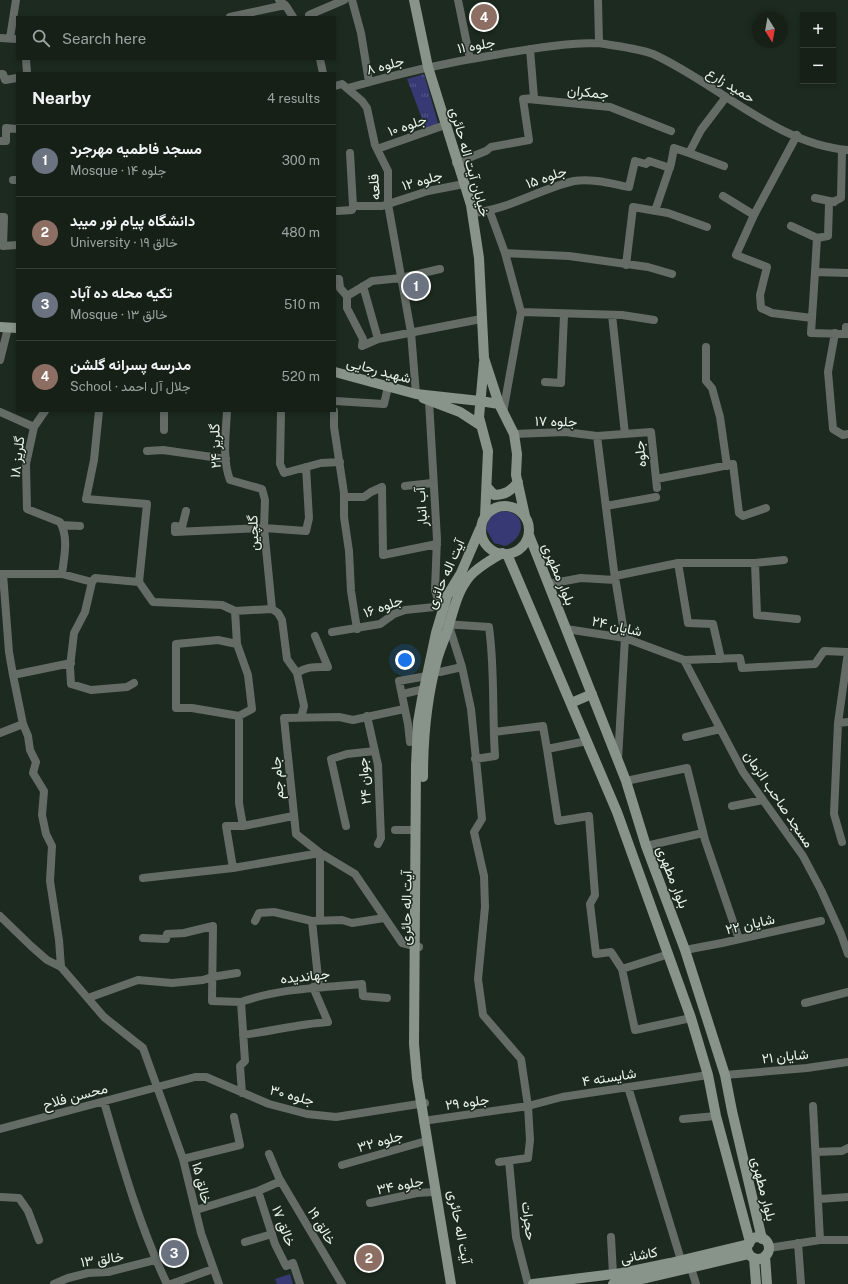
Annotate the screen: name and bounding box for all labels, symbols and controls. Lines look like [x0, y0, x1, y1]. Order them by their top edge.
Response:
pin: 4 [471, 2, 497, 32]
north arrow [752, 12, 788, 48]
map controls [800, 12, 836, 84]
button: + [800, 12, 836, 48]
search box [16, 16, 336, 60]
icon: search [30, 27, 52, 49]
text: Search here [62, 30, 146, 47]
street label: جلوه ۱۱ [456, 34, 496, 57]
button: − [800, 48, 836, 84]
street label: جلوه ۸ [364, 52, 406, 79]
street label: حمید زارع [702, 64, 758, 109]
street label: جمکران [566, 82, 610, 103]
text: Nearby [32, 88, 91, 108]
text: 4 results [267, 91, 320, 106]
street label: خیابان آیت اله حائری [446, 105, 493, 219]
street label: جلوه ۱۰ [386, 111, 429, 140]
text: مسجد فاطمیه مهرجرد [70, 140, 202, 157]
text: 1 [42, 153, 48, 168]
text: 300 m [282, 153, 320, 168]
text: Mosque · جلوه ۱۴ [70, 163, 166, 178]
street label: جلوه ۱۵ [523, 163, 569, 192]
street label: جلوه ۱۲ [400, 167, 444, 194]
street label: قلعه [365, 173, 383, 201]
text: دانشگاه پیام نور میبد [70, 212, 195, 229]
text: 2 [41, 225, 49, 240]
text: 480 m [281, 225, 320, 240]
text: University · خالق ۱۹ [70, 235, 178, 250]
pin: 1 [403, 271, 429, 301]
text: تکیه محله ده آباد [70, 284, 172, 301]
text: 3 [41, 297, 49, 312]
text: 510 m [284, 297, 320, 312]
text: Mosque · خالق ۱۳ [70, 307, 167, 322]
street label: شهید رجایی [345, 354, 413, 387]
text: مدرسه پسرانه گلشن [70, 356, 191, 373]
text: 4 [41, 369, 49, 384]
text: 520 m [282, 369, 320, 384]
text: School · جلال آل احمد [70, 379, 191, 394]
street label: جلوه ۱۷ [535, 413, 577, 430]
street label: گلریز ۲۴ [206, 423, 225, 469]
street label: گلریز ۱۸ [6, 435, 28, 479]
street label: جلوه [631, 440, 650, 468]
street label: آب انبار [412, 485, 431, 528]
street label: گلچین [244, 515, 264, 551]
street label: آیت اله حائری [423, 535, 469, 612]
street label: بلوار مطهری [538, 541, 579, 608]
street label: جلوه ۱۶ [361, 591, 405, 621]
street label: شایان ۲۴ [590, 612, 644, 640]
your location [395, 650, 415, 670]
street label: مسجد صاحب الزمان [740, 748, 817, 851]
street label: جام جم [267, 756, 288, 800]
street label: جوان ۲۴ [354, 757, 375, 805]
street label: بلوار مطهری [653, 844, 692, 911]
street label: آیت اله حائری [397, 869, 416, 945]
street label: شایان ۲۲ [724, 911, 777, 938]
street label: جهاندیده [279, 965, 331, 988]
street label: شایان ۲۱ [761, 1046, 809, 1067]
street label: شایسته ۴ [581, 1065, 637, 1089]
street label: محسن فلاح [41, 1080, 110, 1115]
street label: جلوه ۳۰ [268, 1081, 316, 1110]
street label: جلوه ۲۹ [444, 1091, 490, 1114]
street label: جلوه ۳۲ [355, 1127, 405, 1156]
street label: بلوار مطهری [747, 1155, 780, 1223]
street label: خالق ۱۵ [188, 1160, 215, 1206]
street label: جلوه ۳۴ [375, 1173, 425, 1198]
street label: آیت اله حائری [444, 1189, 475, 1267]
street label: حجرات [518, 1201, 539, 1241]
street label: خالق ۱۷ [268, 1203, 299, 1249]
street label: خالق ۱۹ [304, 1204, 339, 1248]
pin: 3 [161, 1238, 187, 1268]
pin: 2 [356, 1243, 382, 1273]
street label: کاشانی [619, 1244, 659, 1267]
street label: خالق ۱۳ [79, 1248, 125, 1271]

